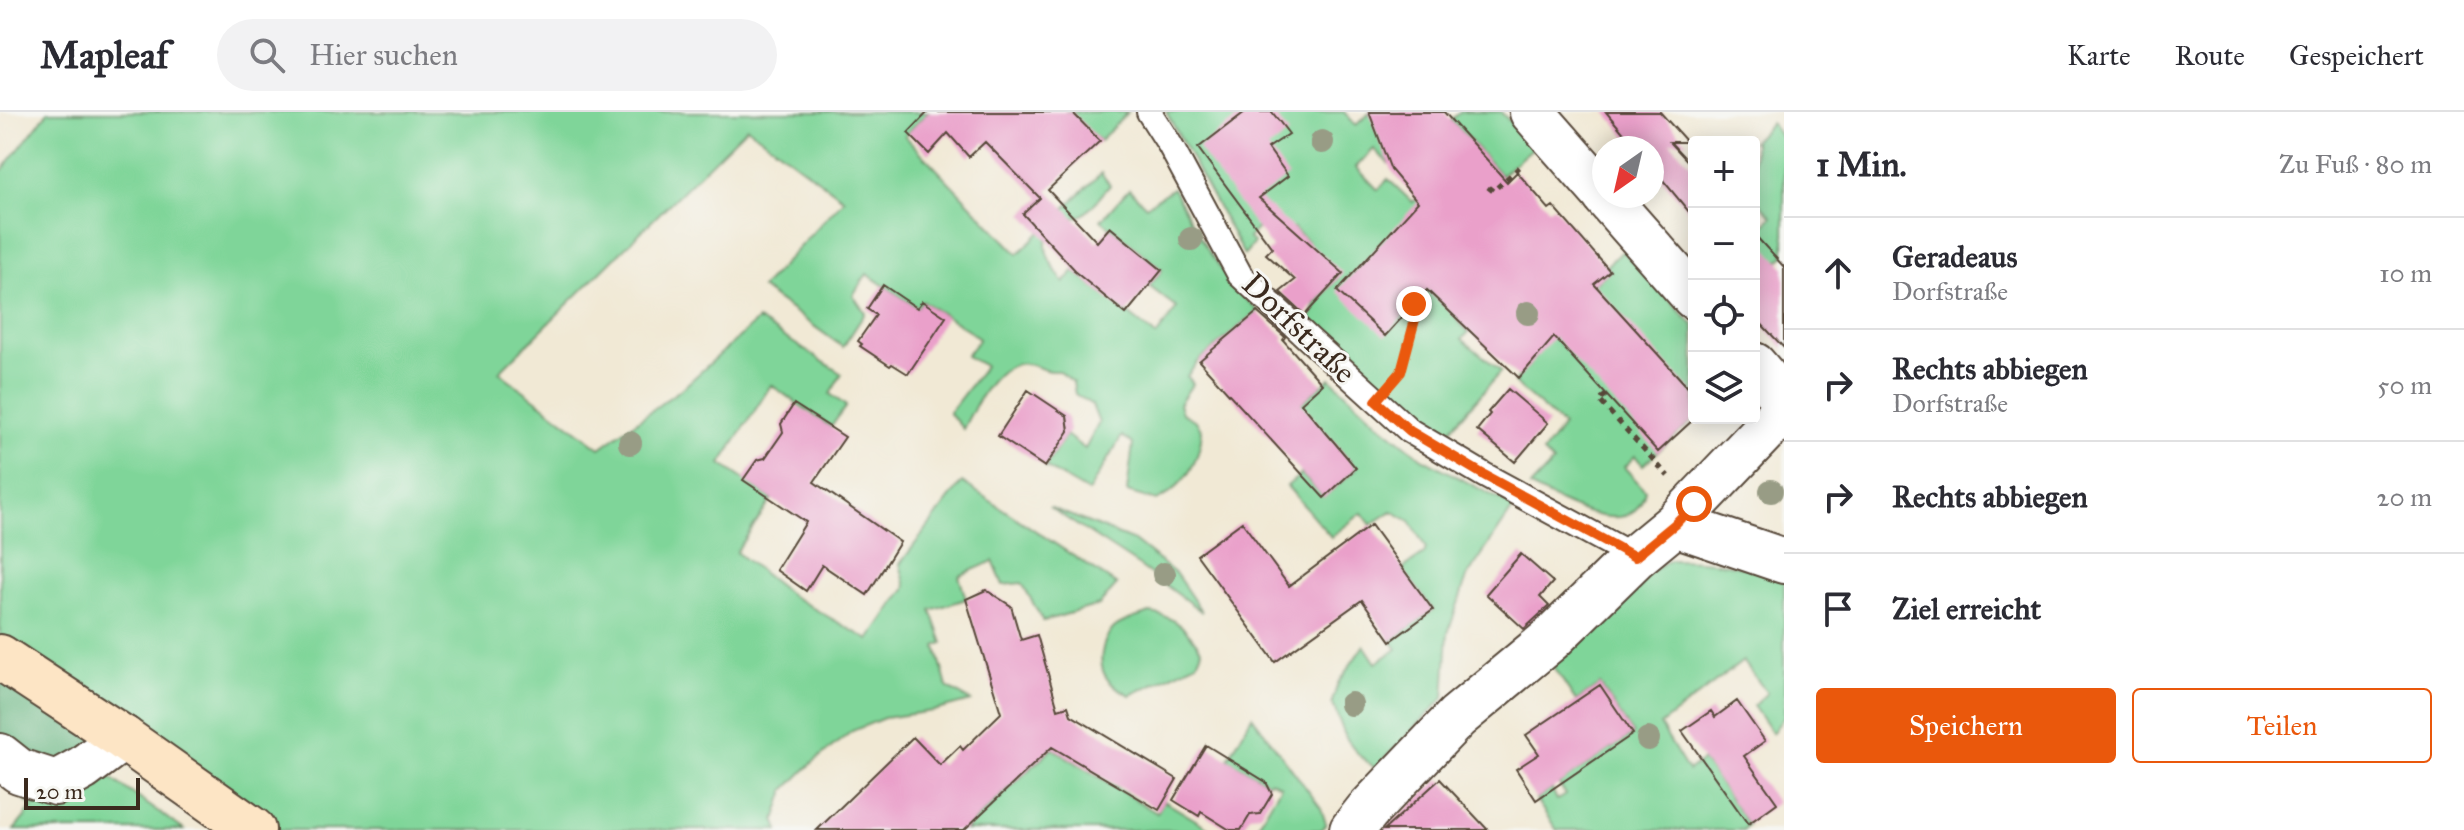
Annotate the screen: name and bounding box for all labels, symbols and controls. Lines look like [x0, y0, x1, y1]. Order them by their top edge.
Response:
search box [217, 19, 777, 91]
text: Mapleaf [40, 32, 169, 78]
icon: search [245, 33, 289, 77]
text: Hier suchen [309, 37, 458, 73]
text: Karte [2067, 38, 2131, 73]
text: Route [2175, 38, 2245, 73]
text: Gespeichert [2289, 38, 2424, 73]
north arrow [1592, 136, 1664, 208]
map controls [1688, 136, 1760, 424]
button: + [1688, 136, 1760, 208]
text: 1 Min. [1816, 144, 1907, 185]
text: Zu Fuß · 80 m [2279, 148, 2432, 180]
button: − [1688, 208, 1760, 280]
text: Geradeaus [1892, 239, 2018, 275]
icon: ahead [1816, 251, 1860, 295]
text: 10 m [2379, 257, 2432, 289]
street label: Dorfstraße [1234, 264, 1364, 392]
text: Dorfstraße [1892, 275, 2008, 307]
button: locate [1688, 280, 1760, 352]
route end [1396, 286, 1432, 322]
text: Rechts abbiegen [1892, 351, 2088, 387]
button: layers [1688, 352, 1760, 424]
icon: right [1816, 363, 1860, 407]
text: 50 m [2377, 369, 2432, 401]
text: Dorfstraße [1892, 387, 2008, 419]
icon: right [1816, 475, 1860, 519]
text: Rechts abbiegen [1892, 479, 2088, 515]
text: 20 m [2377, 481, 2432, 513]
route start [1676, 486, 1712, 522]
icon: arrive [1816, 587, 1860, 631]
text: Ziel erreicht [1892, 591, 2041, 627]
button: Speichern [1816, 688, 2116, 763]
button: Teilen [2132, 688, 2432, 763]
scale bar [24, 774, 140, 810]
text: 20 m [36, 778, 83, 805]

